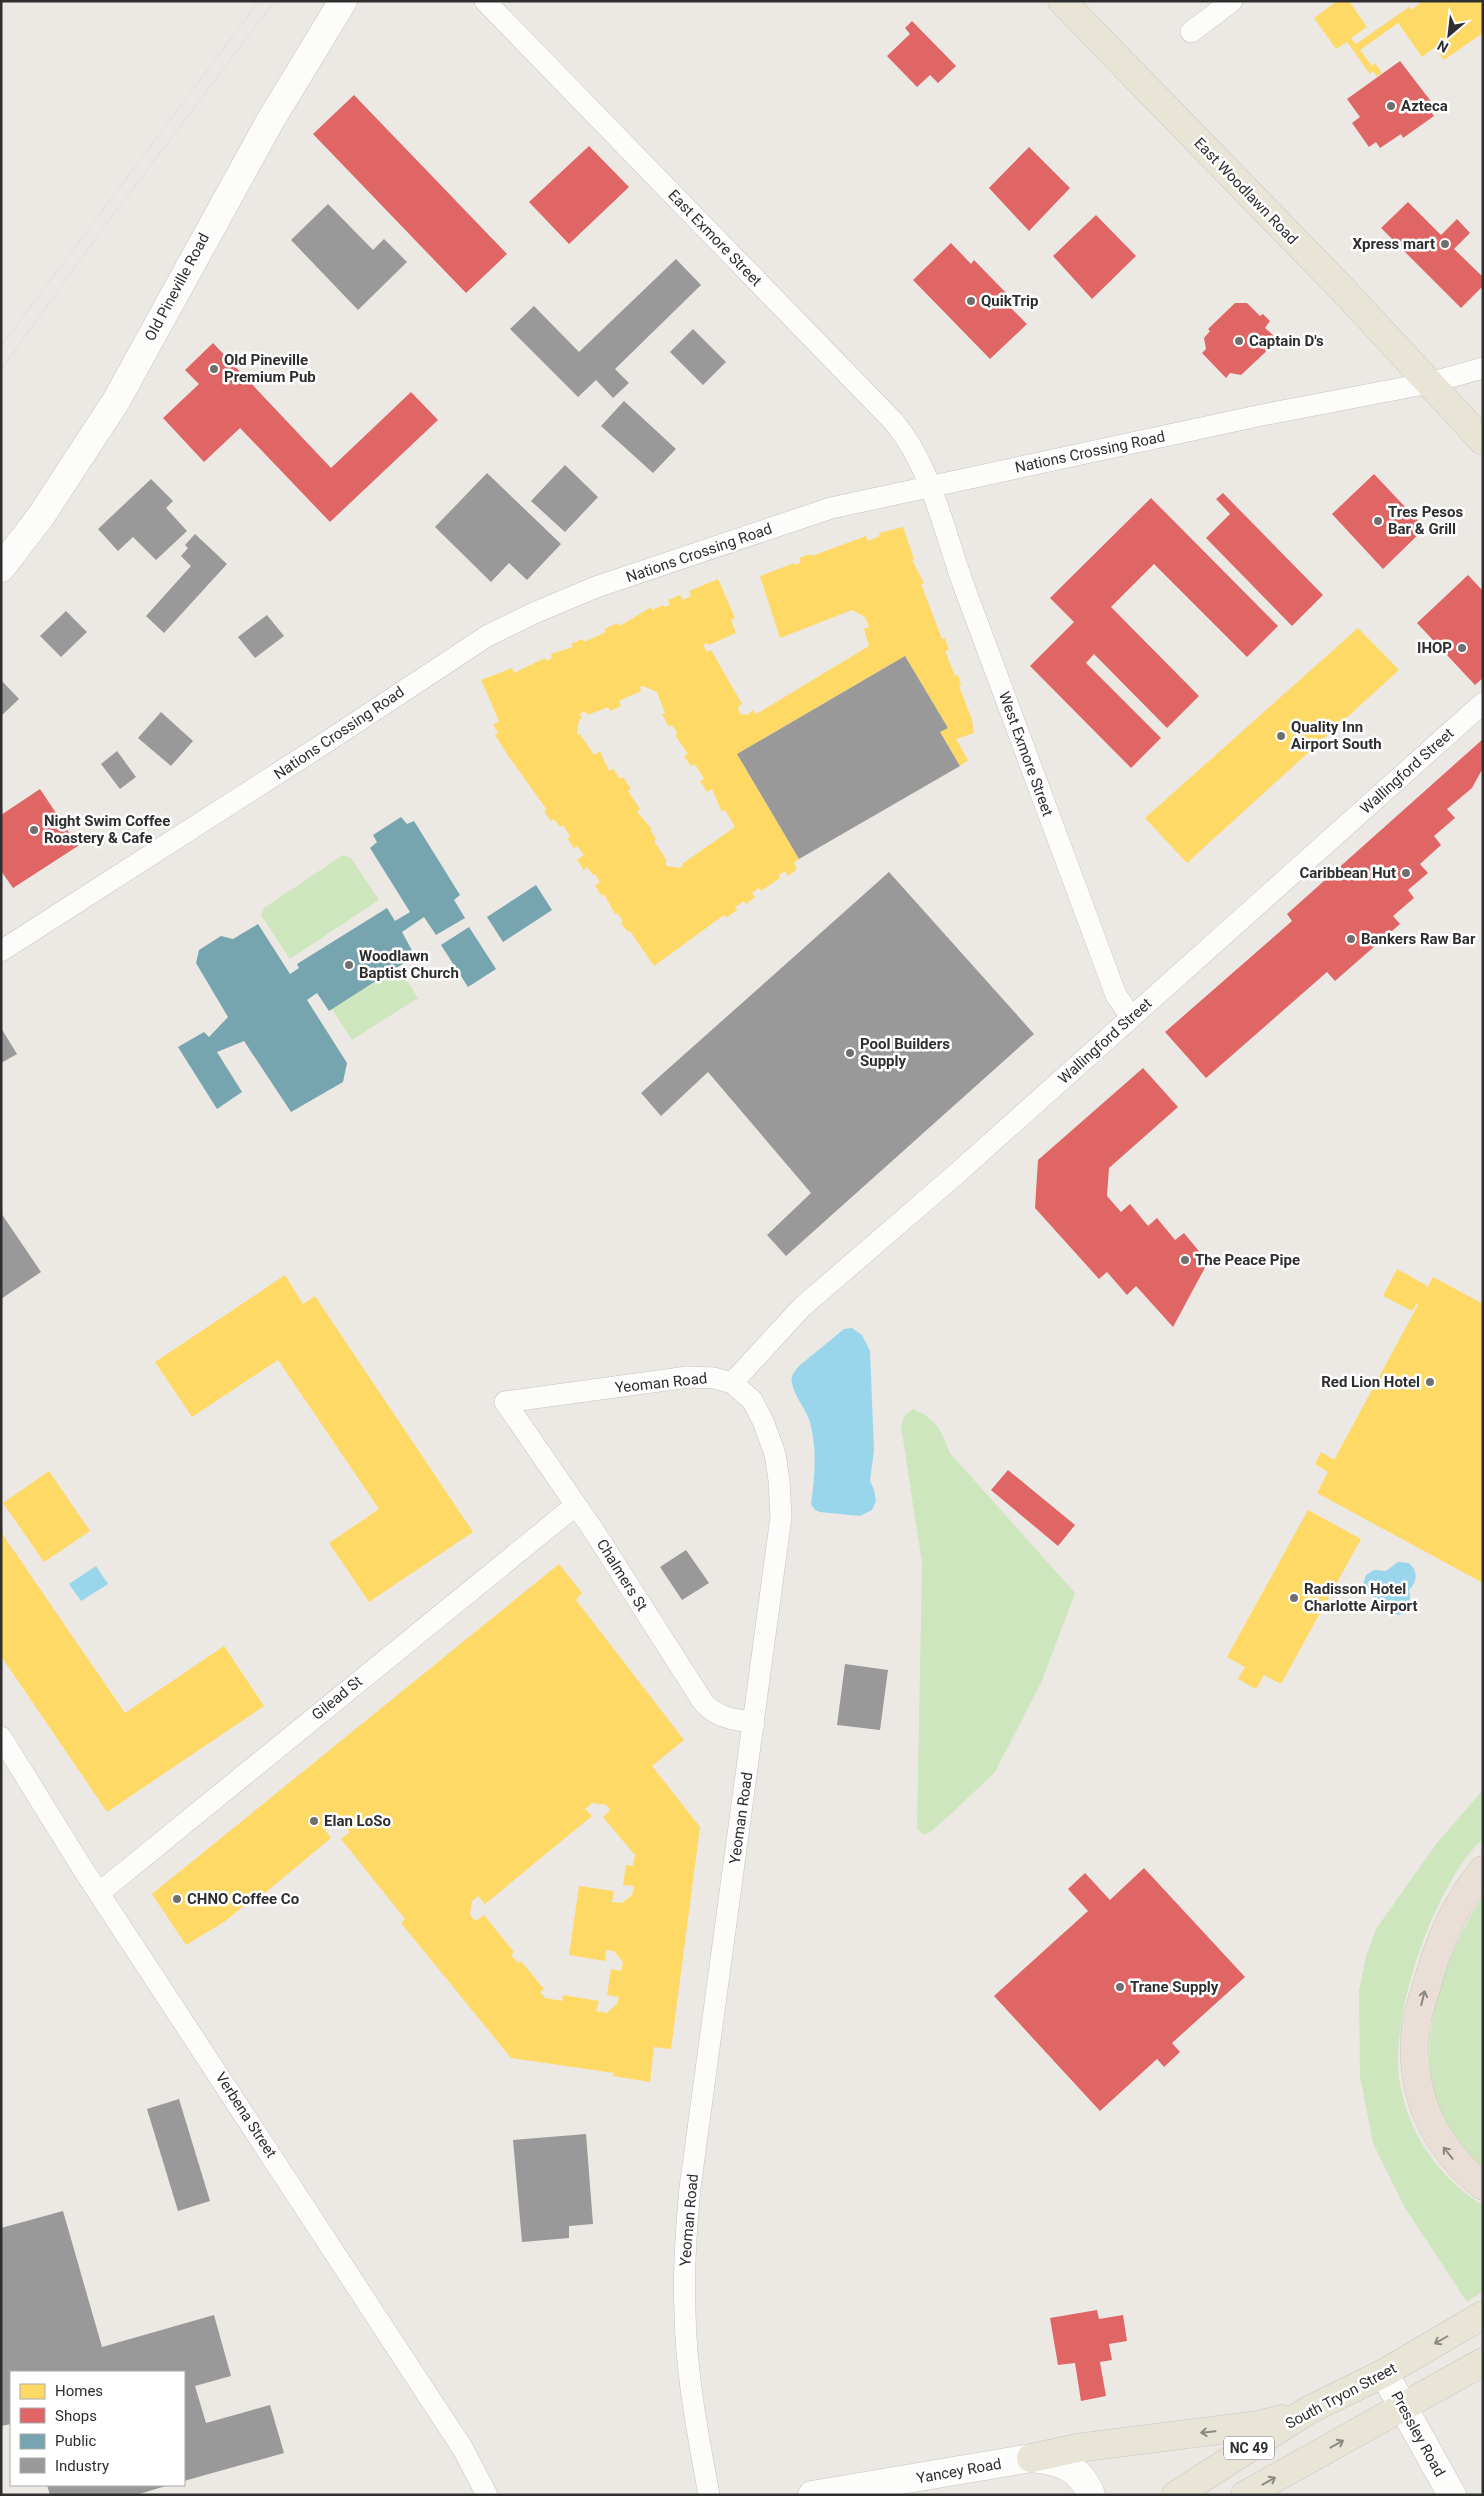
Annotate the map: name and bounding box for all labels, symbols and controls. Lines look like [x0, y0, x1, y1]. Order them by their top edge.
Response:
north arrow [1424, 10, 1474, 60]
text: N [1435, 37, 1451, 56]
place label: Azteca [1401, 97, 1448, 115]
marker: Azteca [1385, 100, 1397, 112]
street label: East Woodlawn Road [1190, 134, 1302, 248]
street label: East Exmore Street [664, 186, 766, 290]
street label: Old Pineville Road [141, 230, 213, 344]
place label: Xpress mart [1352, 235, 1435, 253]
marker: Xpress mart [1439, 238, 1451, 250]
place label: QuikTrip [981, 292, 1038, 310]
marker: QuikTrip [965, 295, 977, 307]
place label: Captain D's [1249, 332, 1324, 350]
marker: Captain D's [1233, 335, 1245, 347]
place label: Old Pineville Premium Pub [224, 351, 316, 386]
marker: Old Pineville Premium Pub [208, 363, 220, 375]
street label: Nations Crossing Road [1013, 427, 1167, 477]
place label: Tres Pesos Bar & Grill [1388, 503, 1464, 538]
marker: Tres Pesos Bar & Grill [1372, 515, 1384, 527]
street label: Nations Crossing Road [624, 520, 774, 586]
place label: IHOP [1417, 639, 1452, 657]
marker: IHOP [1456, 642, 1468, 654]
street label: Nations Crossing Road [271, 683, 407, 783]
street label: West Exmore Street [995, 689, 1057, 819]
place label: Quality Inn Airport South [1291, 718, 1382, 753]
street label: Wallingford Street [1357, 724, 1457, 818]
marker: Quality Inn Airport South [1275, 730, 1287, 742]
place label: Night Swim Coffee Roastery & Cafe [44, 812, 170, 847]
marker: Night Swim Coffee Roastery & Cafe [28, 824, 40, 836]
place label: Caribbean Hut [1299, 864, 1396, 882]
marker: Caribbean Hut [1400, 867, 1412, 879]
place label: Bankers Raw Bar [1361, 930, 1476, 948]
marker: Bankers Raw Bar [1345, 933, 1357, 945]
place label: Woodlawn Baptist Church [359, 947, 459, 982]
marker: Woodlawn Baptist Church [343, 959, 355, 971]
street label: Wallingford Street [1055, 994, 1155, 1088]
place label: Pool Builders Supply [860, 1035, 950, 1070]
marker: Pool Builders Supply [844, 1047, 856, 1059]
place label: The Peace Pipe [1195, 1251, 1300, 1269]
marker: The Peace Pipe [1179, 1254, 1191, 1266]
street label: Yeoman Road [614, 1369, 708, 1397]
place label: Red Lion Hotel [1321, 1373, 1420, 1391]
marker: Red Lion Hotel [1424, 1376, 1436, 1388]
street label: Chalmers St [593, 1536, 651, 1614]
place label: Radisson Hotel Charlotte Airport [1304, 1580, 1418, 1615]
marker: Radisson Hotel Charlotte Airport [1288, 1592, 1300, 1604]
street label: Gilead St [308, 1672, 366, 1724]
street label: Yeoman Road [726, 1771, 756, 1865]
place label: Elan LoSo [324, 1812, 391, 1830]
marker: Elan LoSo [308, 1815, 320, 1827]
place label: CHNO Coffee Co [187, 1890, 299, 1908]
marker: CHNO Coffee Co [171, 1893, 183, 1905]
place label: Trane Supply [1130, 1978, 1219, 1996]
marker: Trane Supply [1114, 1981, 1126, 1993]
one-way arrow [1419, 1991, 1429, 2007]
street label: Verbena Street [212, 2069, 280, 2161]
one-way arrow [1443, 2146, 1454, 2159]
street label: Yeoman Road [676, 2173, 702, 2267]
one-way arrow [1434, 2336, 1448, 2346]
street label: South Tryon Street [1282, 2359, 1400, 2433]
legend [10, 2371, 185, 2486]
text: Homes [55, 2382, 103, 2400]
street label: Pressley Road [1387, 2388, 1449, 2480]
text: Shops [55, 2407, 97, 2425]
one-way arrow [1201, 2427, 1217, 2437]
text: Public [55, 2432, 96, 2450]
road number: NC 49 [1224, 2436, 1274, 2460]
one-way arrow [1329, 2439, 1344, 2449]
street label: Yancey Road [915, 2455, 1003, 2487]
text: Industry [55, 2457, 109, 2475]
one-way arrow [1262, 2476, 1277, 2486]

